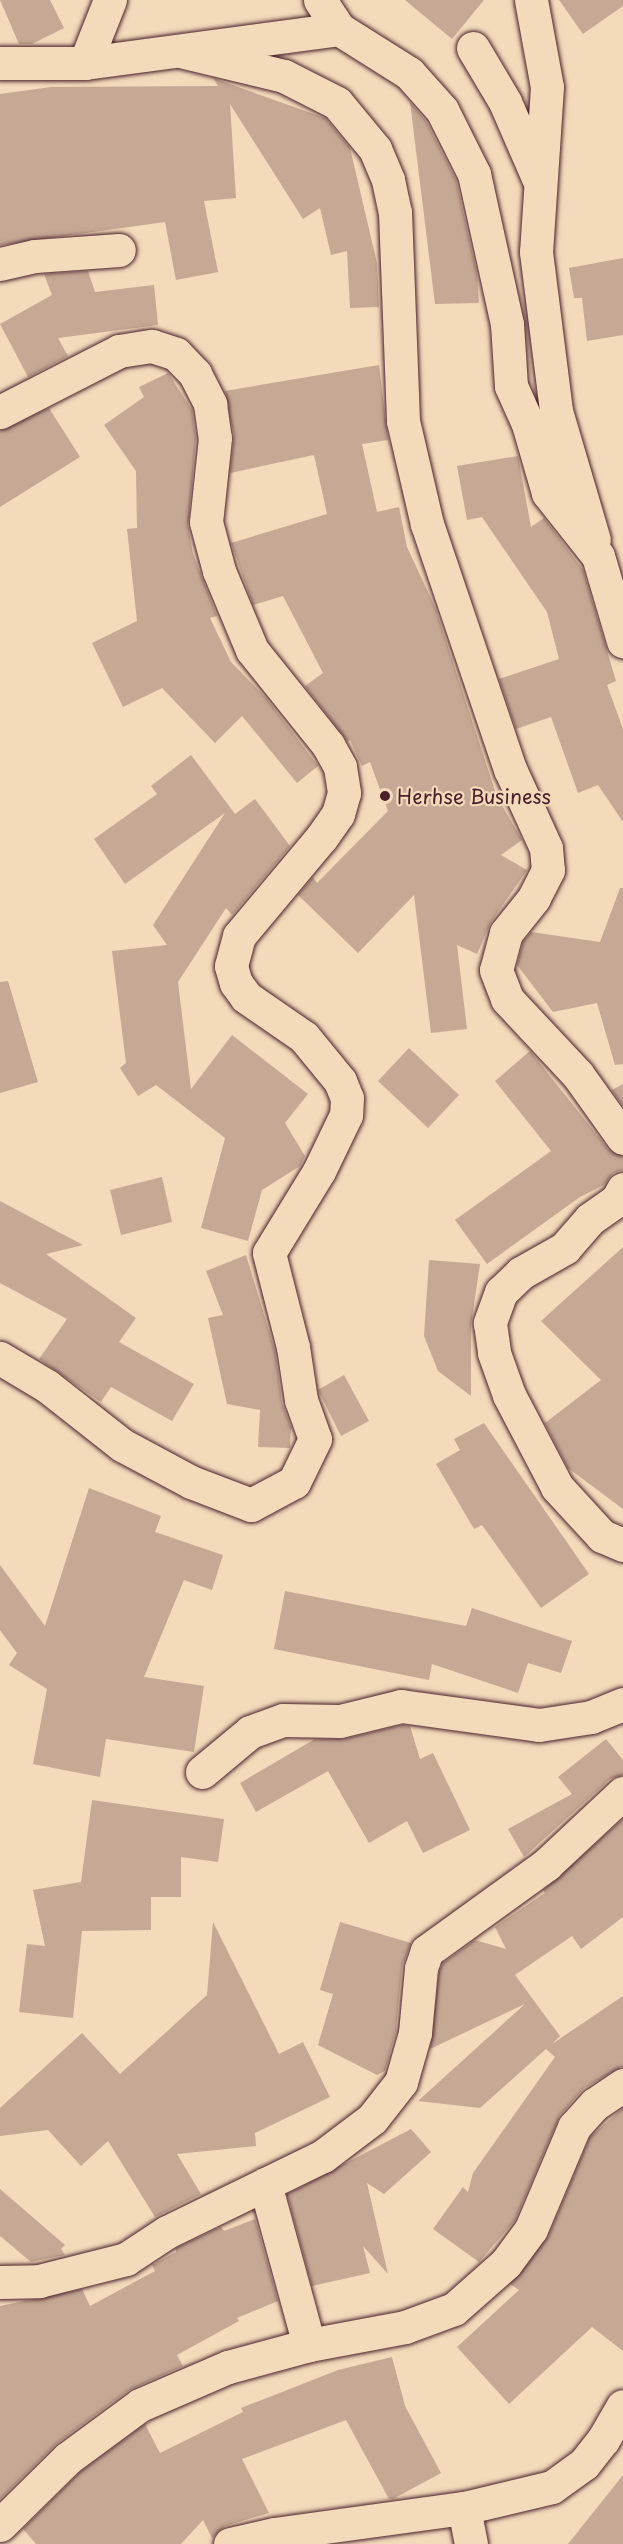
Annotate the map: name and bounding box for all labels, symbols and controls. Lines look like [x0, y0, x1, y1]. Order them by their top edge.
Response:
place label: Herhse Business [397, 784, 551, 808]
marker: Herhse Business [378, 789, 392, 803]

